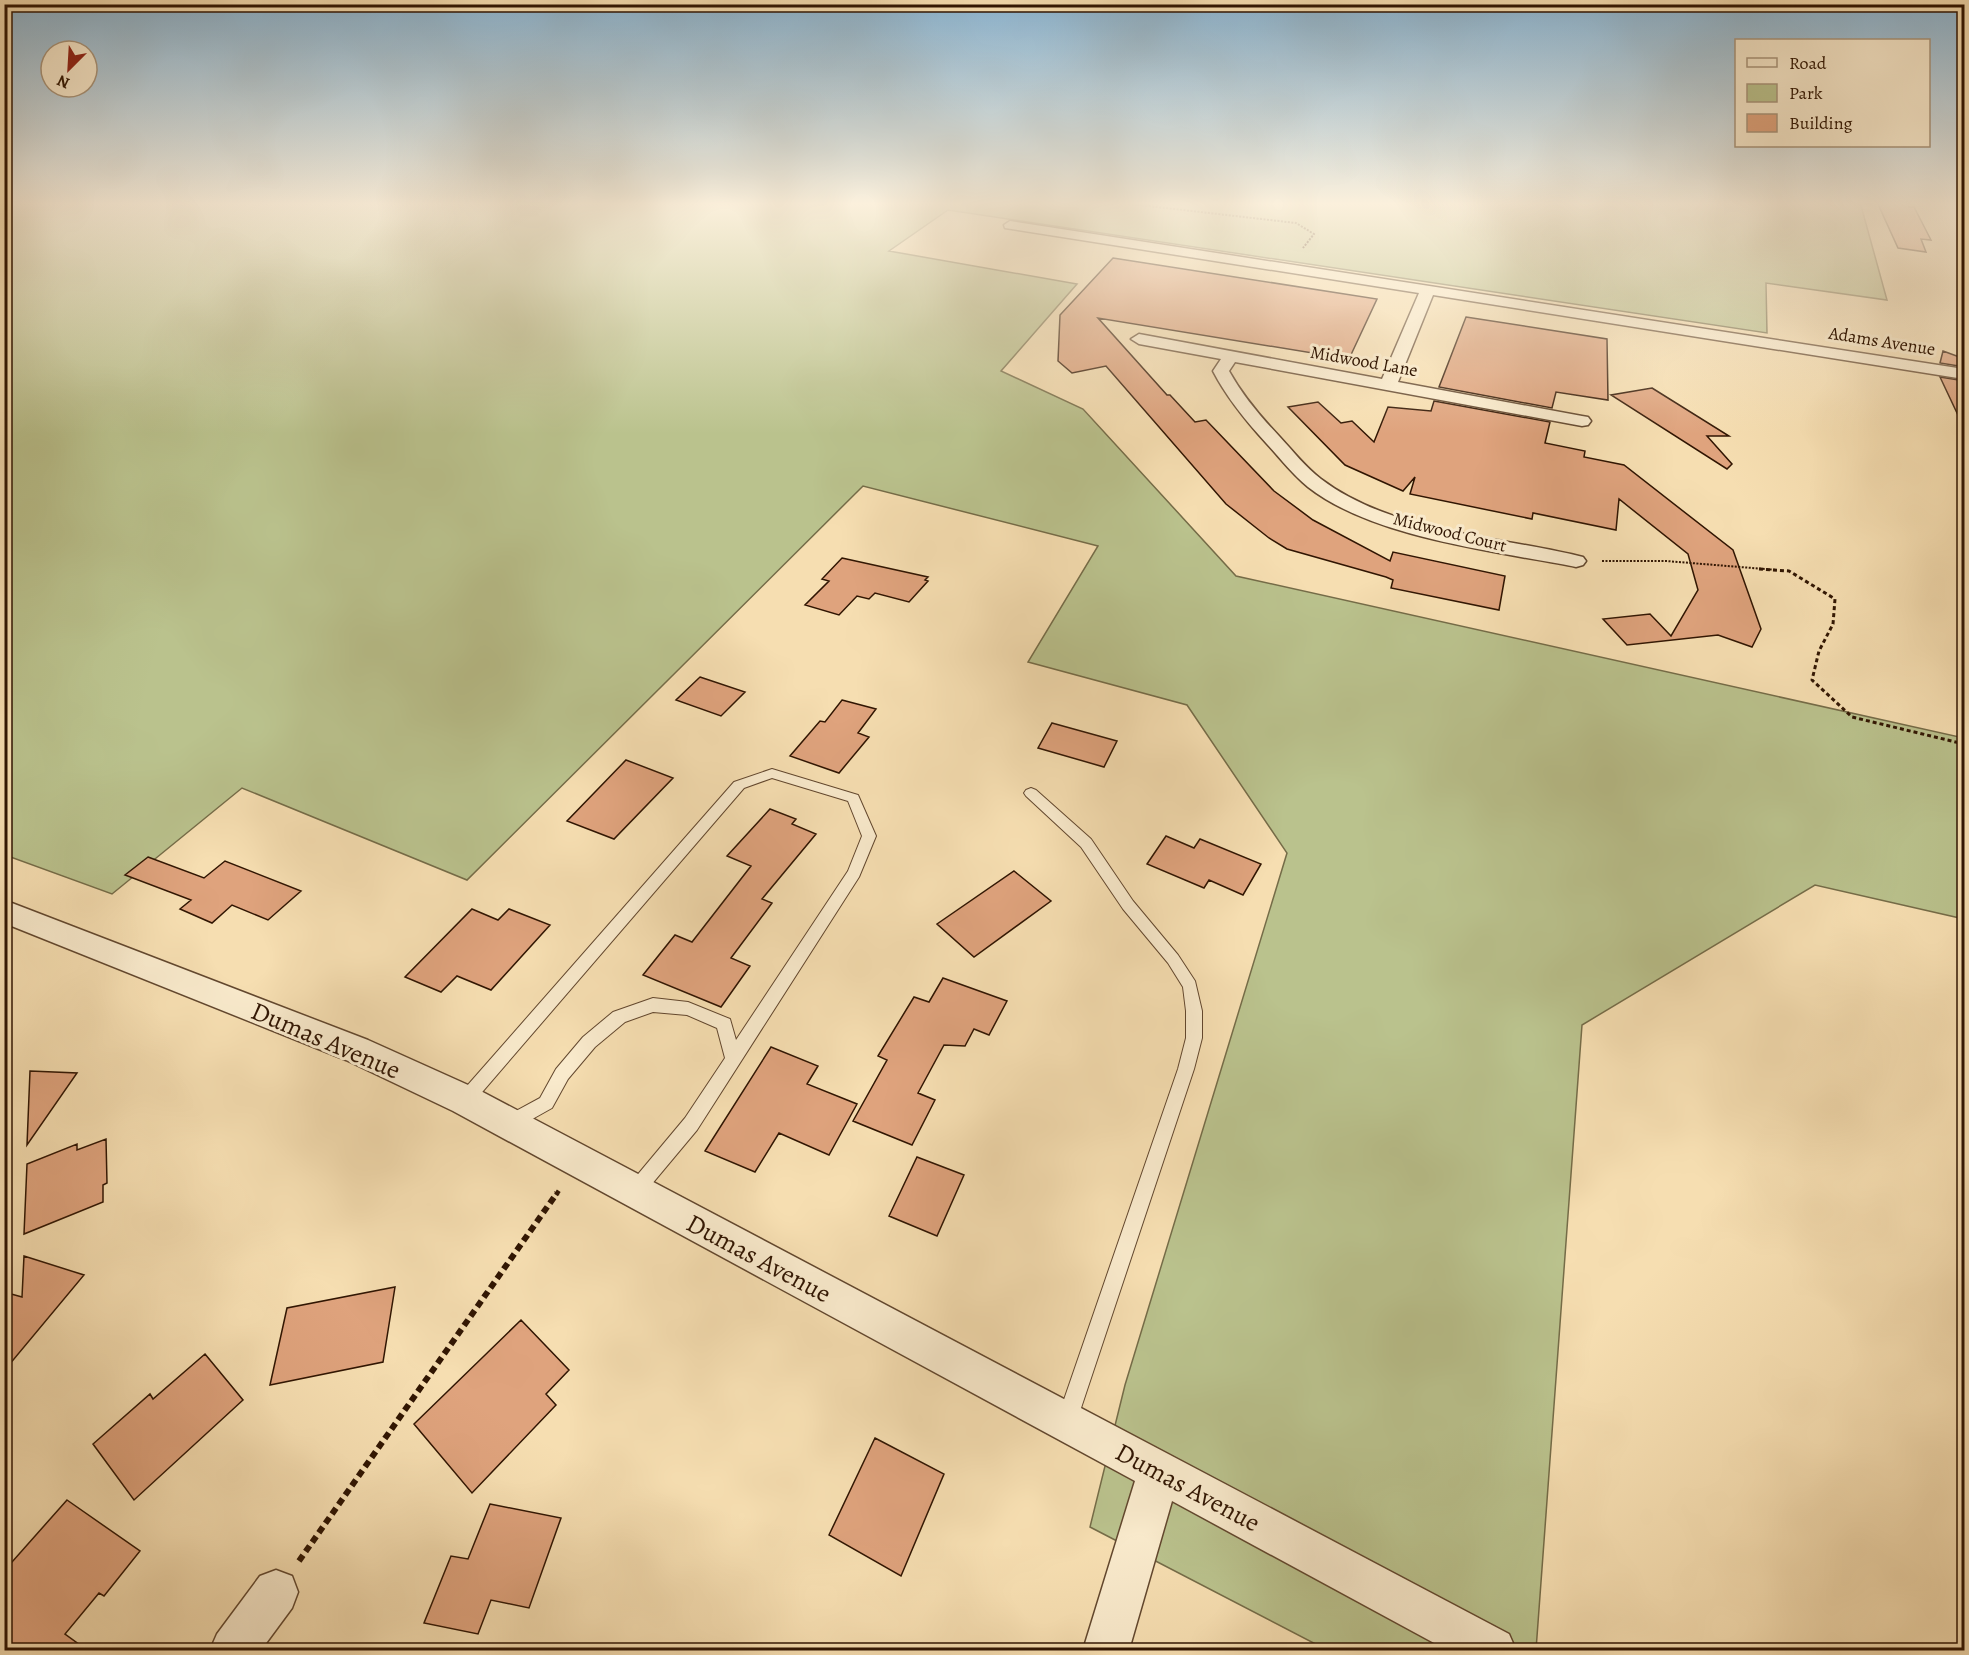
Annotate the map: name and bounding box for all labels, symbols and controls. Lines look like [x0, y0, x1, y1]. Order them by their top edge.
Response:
north arrow [39, 39, 99, 99]
legend [1735, 39, 1930, 147]
text: Road [1789, 51, 1827, 75]
text: N [53, 69, 73, 94]
text: Park [1789, 81, 1823, 105]
text: Building [1789, 111, 1853, 135]
street label: Adams Avenue [1826, 321, 1937, 361]
street label: Midwood Lane [1308, 340, 1420, 382]
street label: Midwood Court [1391, 506, 1509, 558]
street label: Dumas Avenue [246, 993, 406, 1088]
street label: Dumas Avenue [680, 1206, 837, 1311]
street label: Dumas Avenue [1109, 1435, 1266, 1540]

